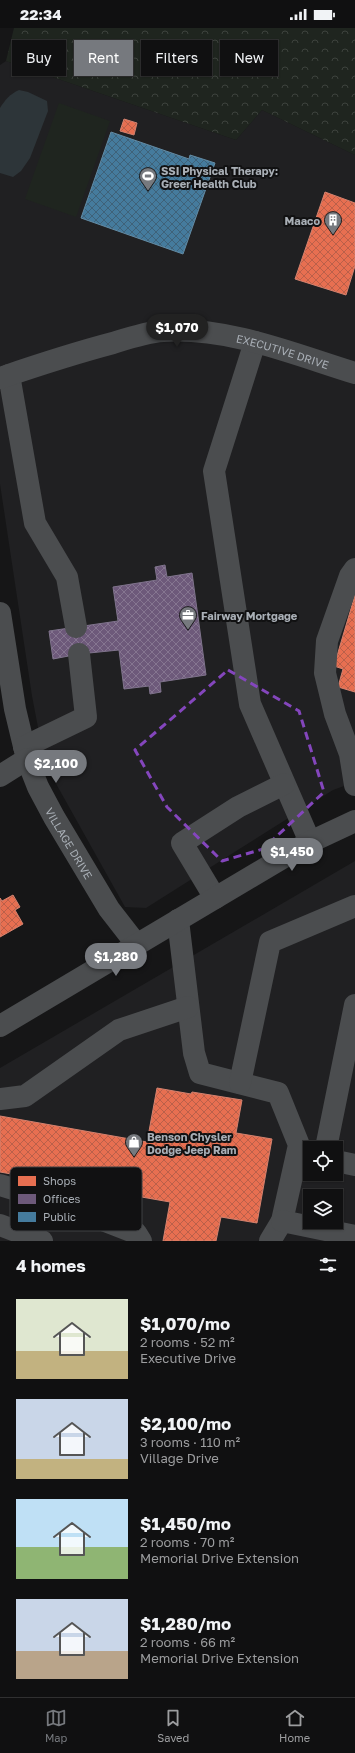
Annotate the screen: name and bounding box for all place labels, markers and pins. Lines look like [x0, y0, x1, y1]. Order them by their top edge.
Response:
place label: SSI Physical Therapy: Greer Health Club [161, 164, 278, 190]
sports icon: SSI Physical Therapy: Greer Health Club [138, 166, 158, 191]
building icon: Maaco [323, 210, 343, 235]
place label: Maaco [285, 214, 320, 227]
pin: $1,070 [144, 314, 210, 348]
office icon: Fairway Mortgage [178, 605, 198, 630]
place label: Fairway Mortgage [201, 609, 298, 622]
pin: $2,100 [23, 750, 89, 784]
pin: $1,450 [259, 838, 325, 872]
pin: $1,280 [83, 943, 149, 977]
place label: Benson Chysler Dodge Jeep Ram [147, 1130, 237, 1156]
shop icon: Benson Chysler Dodge Jeep Ram [124, 1132, 144, 1157]

